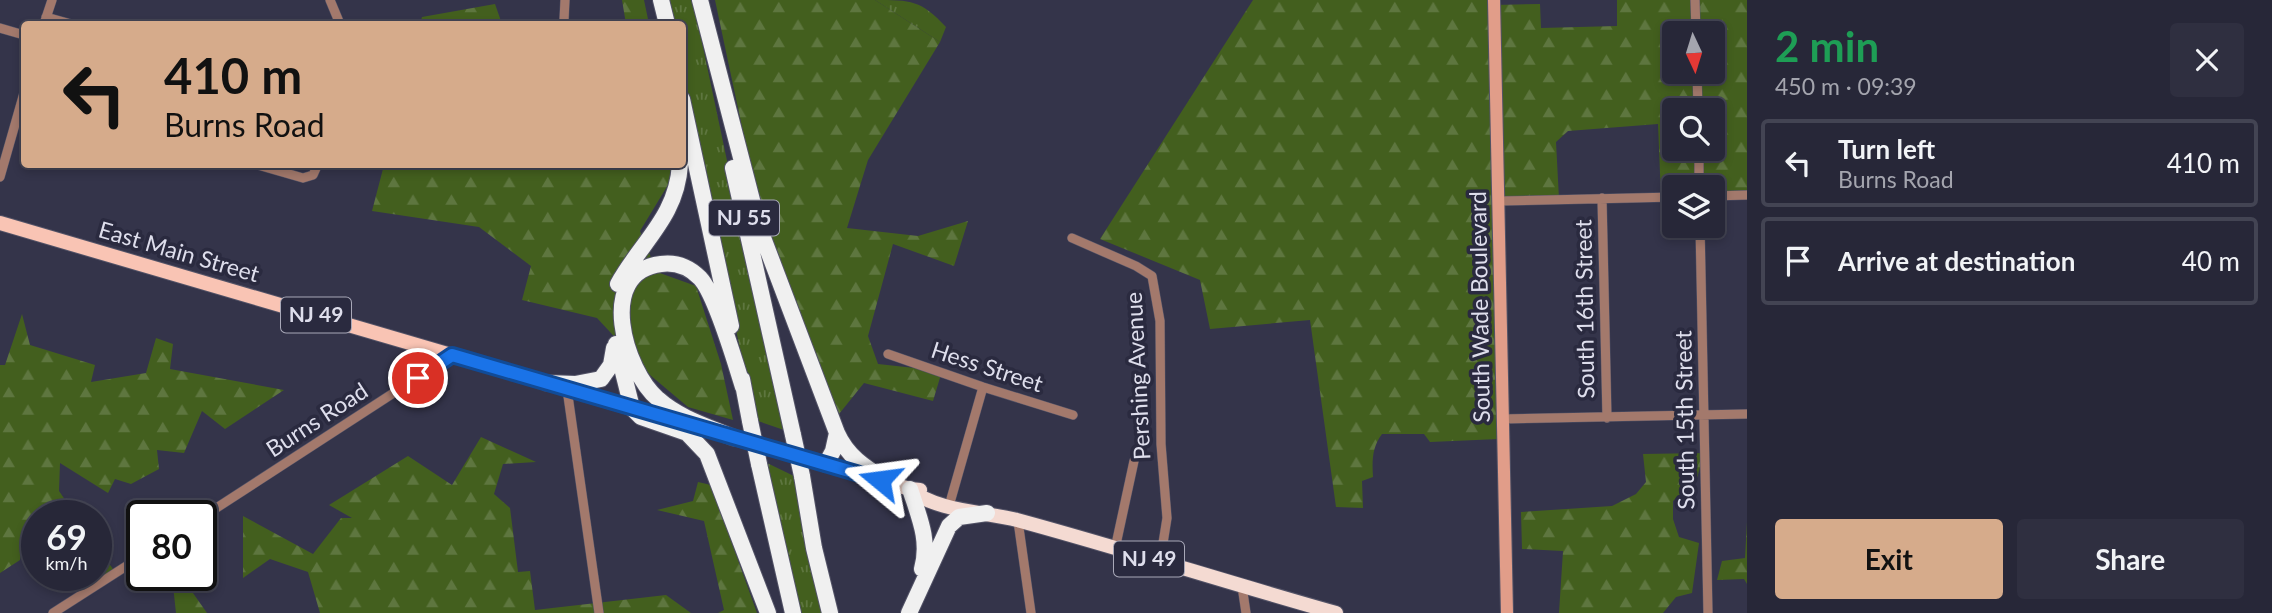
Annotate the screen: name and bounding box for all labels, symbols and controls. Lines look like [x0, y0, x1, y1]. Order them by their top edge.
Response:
north arrow [1662, 21, 1726, 84]
map controls [1662, 21, 1725, 238]
text: 2 min [1775, 21, 1879, 71]
button: close [2170, 23, 2244, 97]
text: 410 m [164, 46, 302, 104]
icon: left [49, 49, 140, 140]
text: 450 m · 09:39 [1775, 72, 1917, 100]
button: search [1662, 98, 1725, 161]
text: Burns Road [164, 105, 325, 144]
text: Turn left [1838, 133, 1935, 165]
icon: left [1779, 144, 1817, 182]
text: 410 m [2167, 147, 2240, 179]
text: Burns Road [1838, 165, 1954, 193]
button: layers [1662, 175, 1725, 238]
street label: South Wade Boulevard [1463, 191, 1495, 423]
road number: NJ 55 [709, 200, 779, 235]
street label: East Main Street [96, 215, 264, 288]
street label: South 16th Street [1568, 218, 1600, 399]
icon: arrive [1779, 242, 1817, 280]
text: Arrive at destination [1838, 245, 2075, 277]
text: 40 m [2182, 245, 2240, 277]
street label: Pershing Avenue [1119, 291, 1155, 461]
road number: NJ 49 [281, 298, 351, 332]
street label: South 15th Street [1668, 329, 1700, 510]
street label: Hess Street [928, 335, 1047, 397]
pin [388, 348, 448, 408]
icon: arrive [399, 359, 437, 397]
street label: Burns Road [260, 376, 373, 462]
position arrow [843, 443, 917, 517]
speed limit sign: 80 [126, 500, 217, 591]
text: 69 [46, 515, 87, 557]
button: Exit [1775, 519, 2003, 599]
button: Share [2017, 519, 2244, 599]
road number: NJ 49 [1114, 542, 1184, 576]
text: km/h [45, 552, 88, 574]

